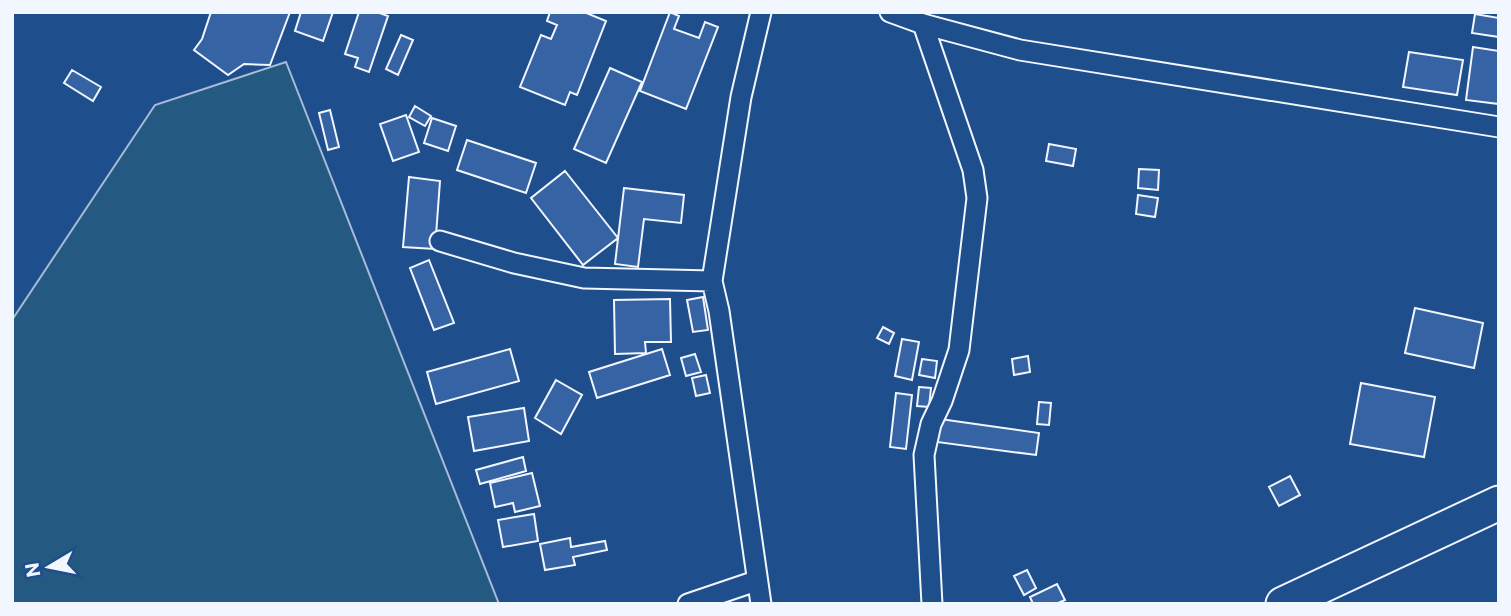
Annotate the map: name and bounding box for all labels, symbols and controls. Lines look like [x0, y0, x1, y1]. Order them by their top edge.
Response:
north arrow [14, 532, 84, 602]
text: N [19, 561, 44, 579]

